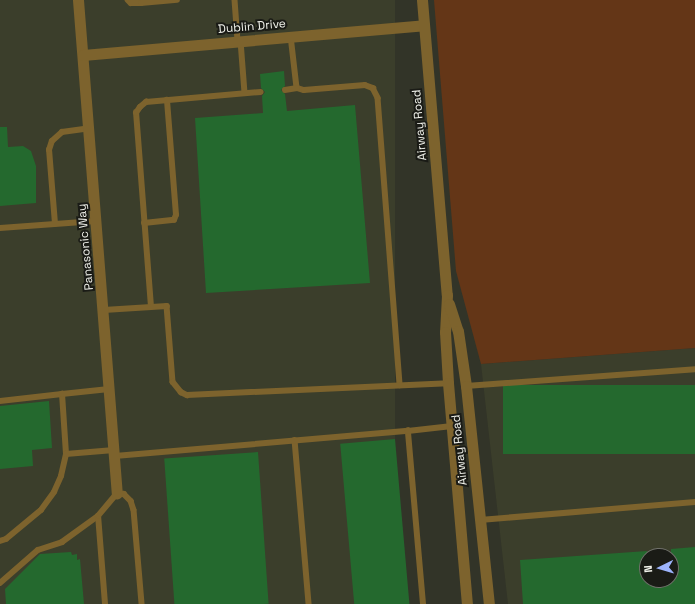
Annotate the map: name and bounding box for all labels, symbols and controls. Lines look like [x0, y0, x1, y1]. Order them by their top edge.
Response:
street label: Dublin Drive [217, 17, 287, 37]
street label: Airway Road [410, 89, 430, 161]
street label: Panasonic Way [75, 203, 97, 291]
street label: Airway Road [449, 414, 471, 486]
north arrow [639, 548, 679, 588]
text: N [641, 565, 655, 573]

